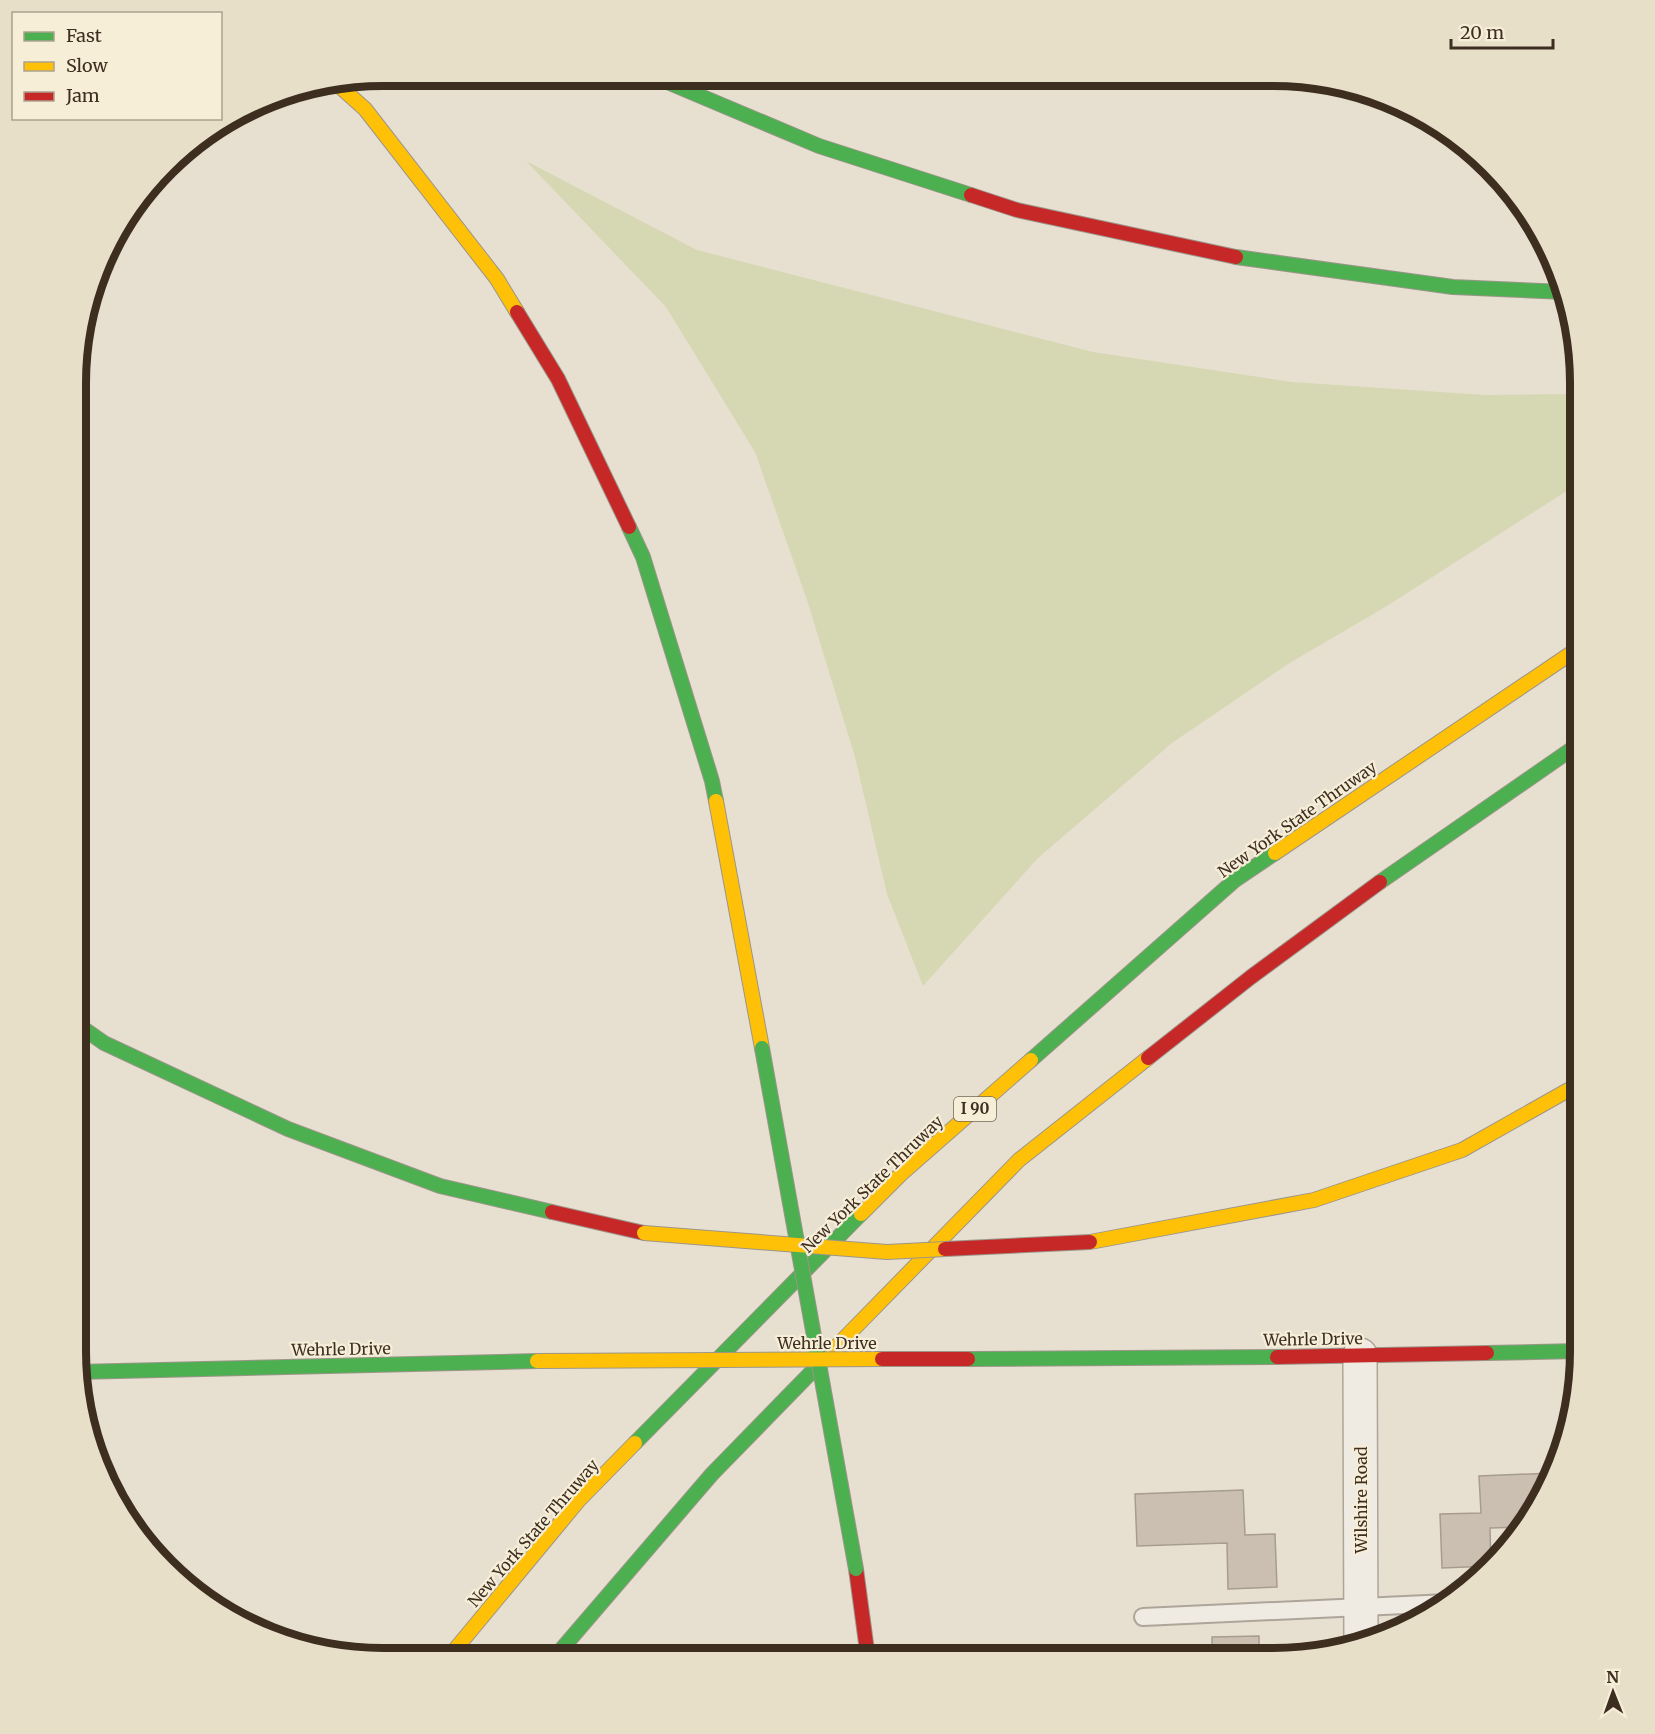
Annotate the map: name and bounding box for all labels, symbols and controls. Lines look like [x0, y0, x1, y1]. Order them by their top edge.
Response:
legend [12, 12, 222, 120]
scale bar [1451, 12, 1553, 50]
text: 20 m [1460, 21, 1504, 44]
text: Fast [66, 24, 102, 47]
text: Slow [66, 54, 109, 77]
text: Jam [65, 84, 100, 107]
street label: New York State Thruway [1214, 756, 1381, 881]
road number: I 90 [954, 1097, 996, 1121]
street label: New York State Thruway [797, 1111, 947, 1257]
street label: Wehrle Drive [1262, 1328, 1363, 1350]
street label: Wehrle Drive [776, 1333, 877, 1353]
street label: Wehrle Drive [290, 1338, 391, 1360]
street label: Wilshire Road [1351, 1446, 1371, 1555]
street label: New York State Thruway [463, 1455, 603, 1611]
north arrow [1583, 1662, 1643, 1722]
text: N [1606, 1667, 1620, 1687]

